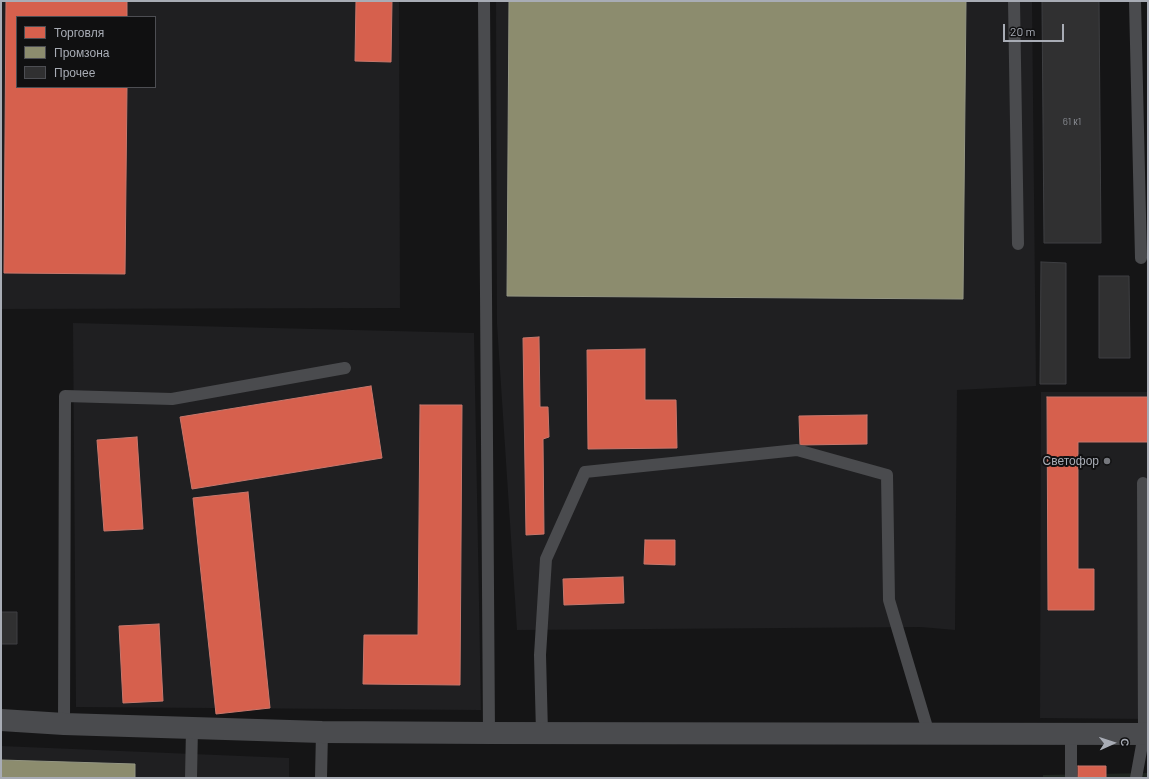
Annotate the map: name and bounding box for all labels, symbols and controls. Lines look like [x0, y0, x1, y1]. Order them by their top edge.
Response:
legend [16, 16, 156, 88]
scale bar [1005, 16, 1066, 42]
text: 20 m [1010, 24, 1036, 38]
text: Торговля [54, 25, 104, 39]
text: Промзона [54, 45, 109, 59]
text: Прочее [54, 65, 95, 79]
house number: 61 к1 [1063, 116, 1081, 128]
place label: Светофор [1043, 454, 1099, 468]
marker: Светофор [1102, 456, 1112, 466]
north arrow [1093, 723, 1133, 763]
text: С [1119, 738, 1132, 747]

